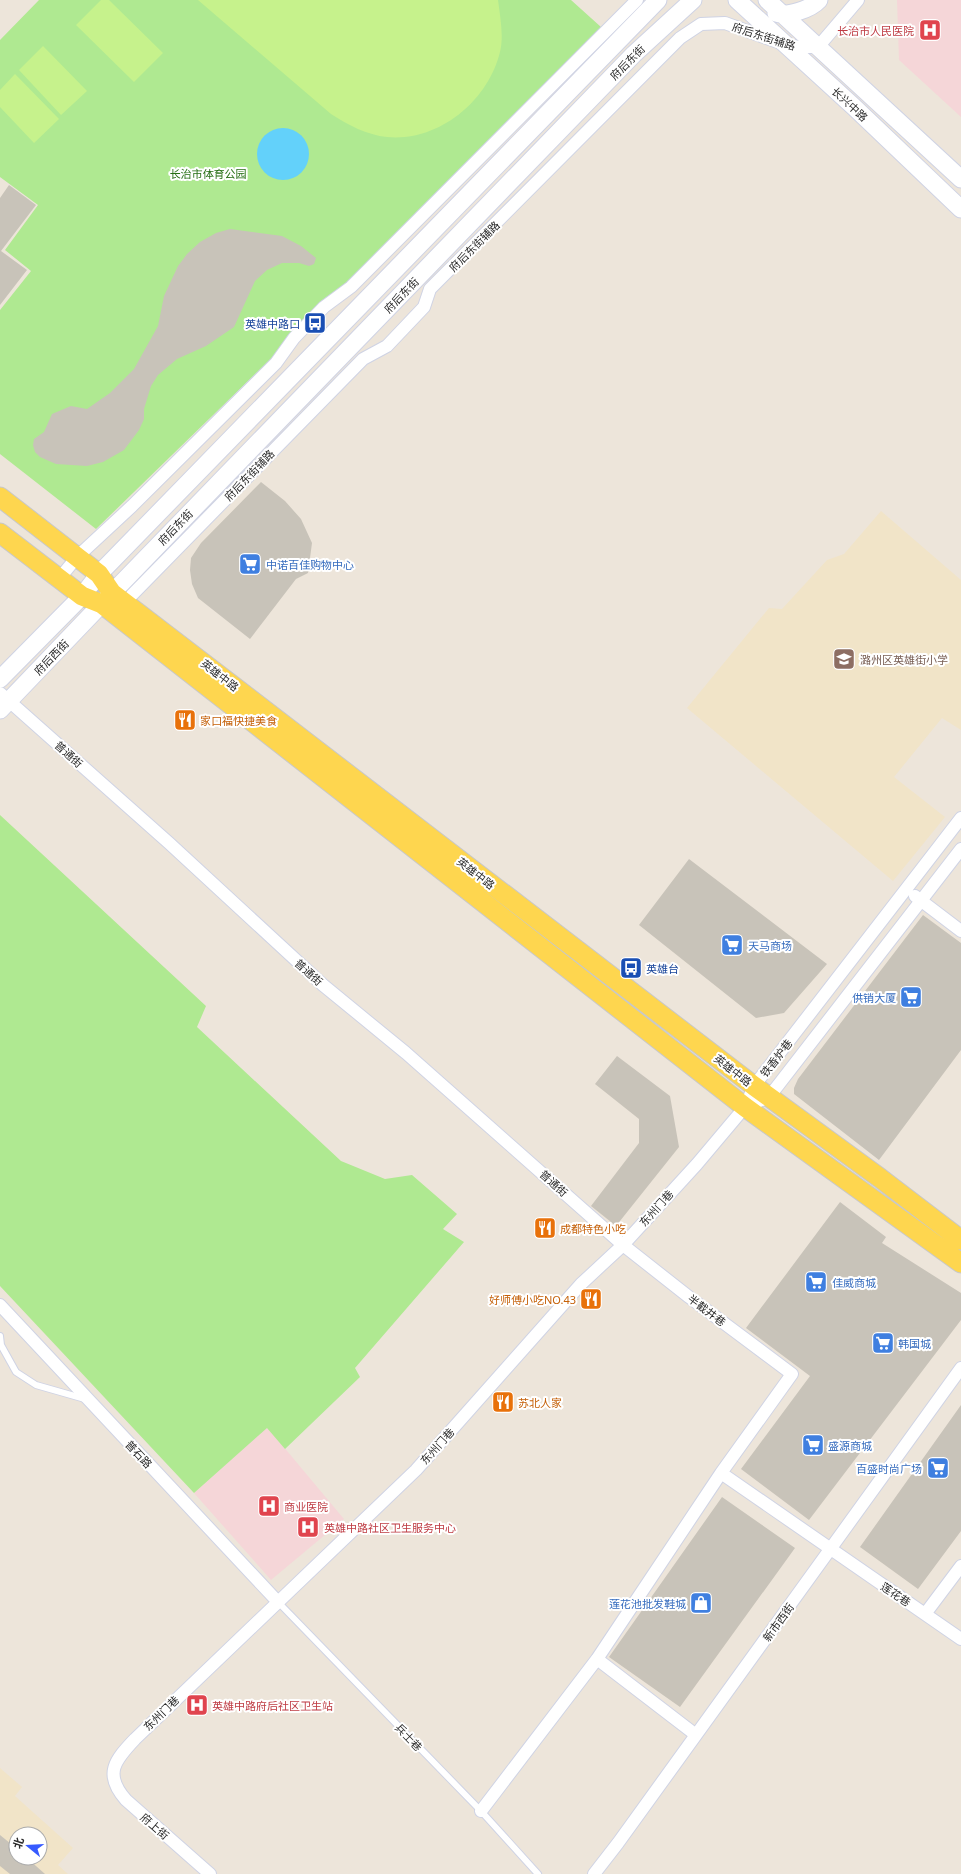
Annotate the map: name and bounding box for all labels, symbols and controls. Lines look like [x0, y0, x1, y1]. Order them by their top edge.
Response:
hospital icon: 长治市人民医院 [917, 17, 943, 43]
street label: 府后东街辅路 [730, 19, 798, 53]
place label: 长治市人民医院 [837, 23, 914, 38]
street label: 府后东街 [606, 41, 648, 83]
street label: 长兴中路 [829, 84, 871, 124]
park label: 长治市体育公园 [170, 166, 247, 181]
street label: 府后东街辅路 [445, 217, 503, 275]
street label: 府后东街 [380, 274, 422, 316]
bus stop icon: 英雄中路口 [302, 310, 328, 336]
place label: 英雄中路口 [245, 316, 300, 331]
street label: 府后东街辅路 [221, 446, 277, 504]
street label: 府后东街 [154, 506, 196, 548]
supermarket icon: 中诺百佳购物中心 [237, 551, 263, 577]
place label: 中诺百佳购物中心 [266, 557, 354, 572]
street label: 府后西街 [30, 636, 72, 678]
school or university icon: 潞州区英雄街小学 [831, 646, 857, 672]
place label: 潞州区英雄街小学 [860, 652, 948, 667]
street label: 英雄中路 [198, 656, 242, 694]
restaurant icon: 家口福快捷美食 [172, 707, 198, 733]
place label: 家口福快捷美食 [200, 713, 277, 728]
street label: 普通街 [52, 737, 86, 771]
street label: 英雄中路 [454, 854, 498, 892]
supermarket icon: 天马商场 [719, 932, 745, 958]
place label: 天马商场 [748, 938, 792, 953]
street label: 普通街 [292, 955, 326, 989]
bus stop icon: 英雄台 [618, 955, 644, 981]
place label: 英雄台 [646, 961, 679, 976]
supermarket icon: 供销大厦 [898, 984, 924, 1010]
place label: 供销大厦 [852, 990, 896, 1005]
street label: 铁香炉巷 [757, 1036, 795, 1080]
street label: 英雄中路 [711, 1051, 755, 1089]
street label: 普通街 [537, 1166, 571, 1200]
street label: 东州门巷 [636, 1187, 676, 1229]
restaurant icon: 成都特色小吃 [532, 1215, 558, 1241]
place label: 成都特色小吃 [560, 1221, 626, 1236]
supermarket icon: 佳威商城 [803, 1269, 829, 1295]
place label: 佳威商城 [832, 1275, 876, 1290]
restaurant icon: 好师傅小吃NO.43 [578, 1286, 604, 1312]
street label: 半截井巷 [685, 1291, 729, 1329]
place label: 好师傅小吃NO.43 [489, 1292, 576, 1307]
supermarket icon: 韩国城 [870, 1330, 896, 1356]
place label: 韩国城 [898, 1336, 931, 1351]
restaurant icon: 苏北人家 [490, 1389, 516, 1415]
place label: 苏北人家 [518, 1395, 562, 1410]
street label: 东州门巷 [417, 1425, 457, 1467]
supermarket icon: 盛源商城 [800, 1432, 826, 1458]
street label: 普石路 [122, 1437, 156, 1471]
place label: 盛源商城 [828, 1438, 872, 1453]
supermarket icon: 百盛时尚广场 [925, 1455, 951, 1481]
place label: 百盛时尚广场 [856, 1461, 922, 1476]
hospital icon: 商业医院 [256, 1493, 282, 1519]
place label: 商业医院 [284, 1499, 328, 1514]
hospital icon: 英雄中路社区卫生服务中心 [295, 1514, 321, 1540]
place label: 英雄中路社区卫生服务中心 [324, 1520, 456, 1535]
street label: 莲花巷 [878, 1579, 914, 1609]
shop icon: 莲花池批发鞋城 [688, 1590, 714, 1616]
place label: 莲花池批发鞋城 [609, 1596, 686, 1611]
street label: 新市西街 [759, 1600, 797, 1644]
street label: 东州门巷 [140, 1692, 182, 1734]
hospital icon: 英雄中路府后社区卫生站 [184, 1692, 210, 1718]
place label: 英雄中路府后社区卫生站 [212, 1698, 333, 1713]
street label: 兵士巷 [392, 1720, 426, 1754]
street label: 府上街 [138, 1810, 172, 1842]
north arrow [8, 1826, 48, 1866]
text: 北 [9, 1835, 27, 1850]

